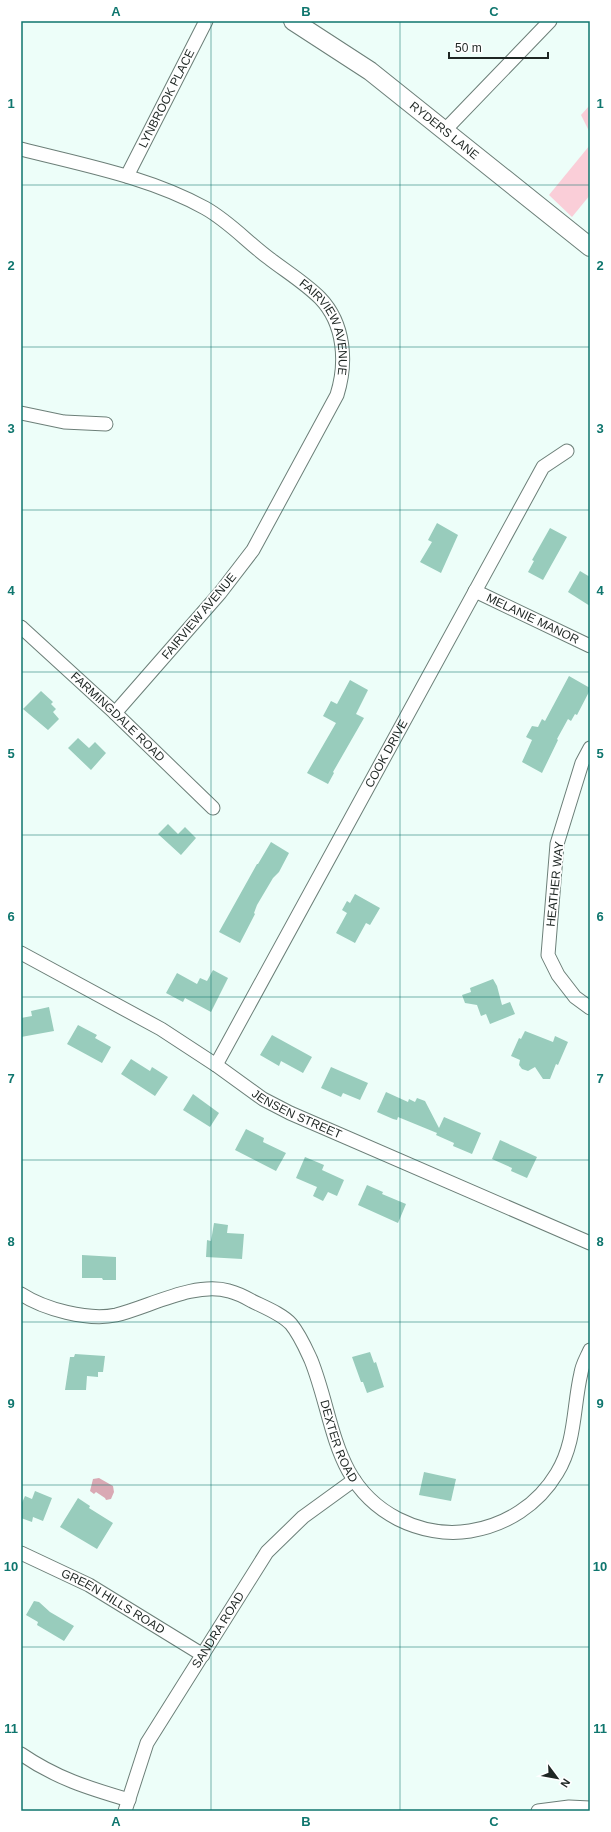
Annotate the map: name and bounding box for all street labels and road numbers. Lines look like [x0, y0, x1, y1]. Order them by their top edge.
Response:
street label: LYNBROOK PLACE [136, 47, 197, 150]
street label: RYDERS LANE [407, 99, 482, 162]
street label: FAIRVIEW AVENUE [297, 276, 350, 376]
street label: FAIRVIEW AVENUE [159, 570, 239, 662]
street label: MELANIE MANOR [484, 591, 582, 647]
street label: FARMINGDALE ROAD [68, 669, 168, 765]
street label: COOK DRIVE [362, 717, 411, 790]
street label: HEATHER WAY [544, 841, 566, 927]
street label: JENSEN STREET [249, 1086, 344, 1142]
street label: DEXTER ROAD [317, 1398, 361, 1485]
street label: GREEN HILLS ROAD [59, 1566, 168, 1637]
street label: SANDRA ROAD [189, 1589, 247, 1671]

